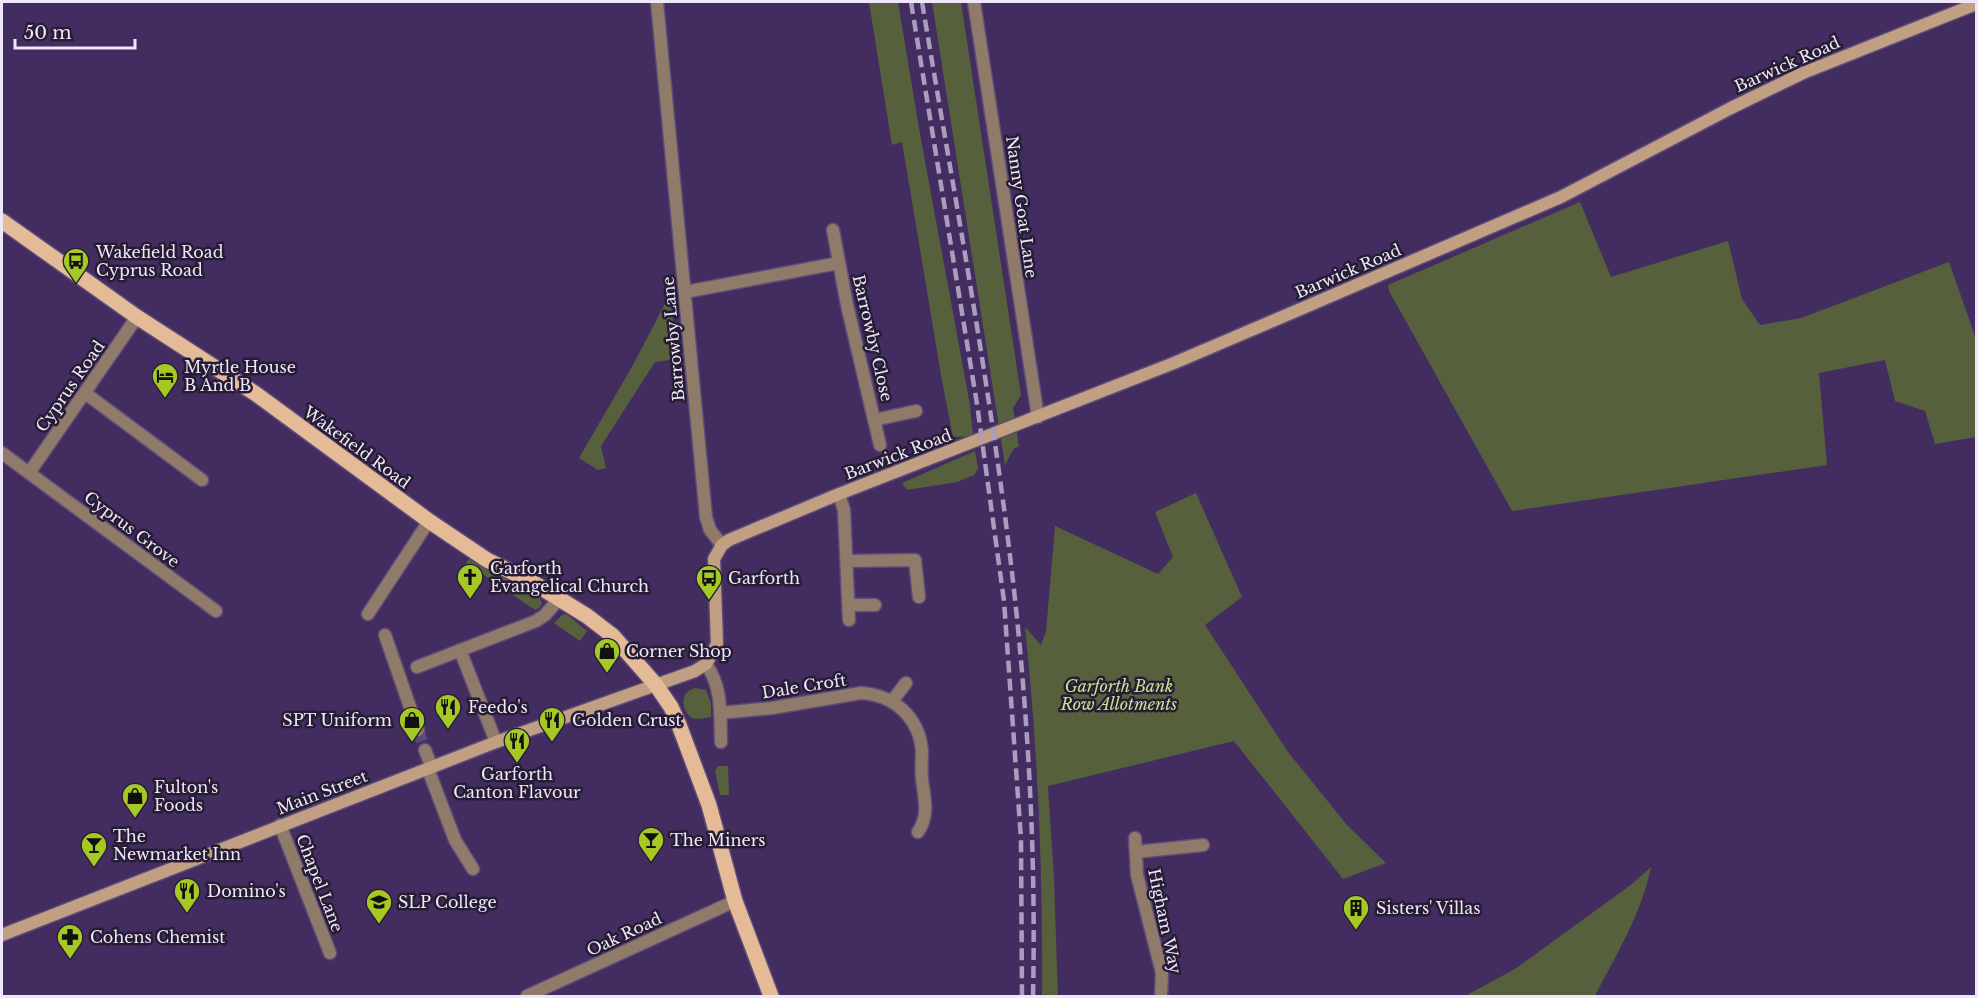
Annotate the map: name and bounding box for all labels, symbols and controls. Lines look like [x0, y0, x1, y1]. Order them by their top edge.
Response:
scale bar [15, 12, 135, 50]
text: 50 m [24, 22, 72, 44]
street label: Barwick Road [1731, 32, 1843, 96]
street label: Nanny Goat Lane [1002, 135, 1042, 279]
street label: Barwick Road [1292, 240, 1404, 302]
place label: Wakefield Road Cyprus Road [95, 242, 224, 280]
bus stop icon: Wakefield Road Cyprus Road [61, 246, 91, 284]
street label: Barrowby Close [849, 273, 897, 403]
street label: Barrowby Lane [658, 276, 688, 402]
street label: Cyprus Road [31, 336, 109, 435]
place label: Myrtle House B And B [184, 357, 296, 395]
hotel icon: Myrtle House B And B [150, 361, 180, 399]
street label: Wakefield Road [299, 401, 415, 493]
street label: Barwick Road [842, 424, 955, 484]
street label: Cyprus Grove [80, 487, 184, 571]
place label: Garforth Evangelical Church [490, 558, 649, 596]
church icon: Garforth Evangelical Church [455, 562, 485, 600]
bus stop icon: Garforth [694, 563, 724, 601]
place label: Garforth [728, 568, 800, 588]
shop icon: Corner Shop [592, 636, 622, 674]
place label: Corner Shop [626, 641, 732, 661]
street label: Dale Croft [760, 669, 848, 703]
park label: Garforth Bank Row Allotments [1060, 676, 1177, 714]
restaurant icon: Feedo's [433, 692, 463, 730]
place label: Feedo's [468, 697, 528, 717]
shop icon: SPT Uniform [397, 705, 427, 743]
restaurant icon: Golden Crust [537, 705, 567, 743]
place label: SPT Uniform [282, 710, 392, 730]
place label: Golden Crust [572, 710, 682, 730]
restaurant icon: Garforth Canton Flavour [502, 726, 532, 764]
place label: Garforth Canton Flavour [453, 764, 581, 802]
street label: Main Street [274, 766, 370, 818]
place label: Fulton's Foods [154, 777, 218, 815]
shop icon: Fulton's Foods [120, 781, 150, 819]
bar icon: The Miners [636, 825, 666, 863]
place label: The Newmarket Inn [113, 826, 241, 864]
bar icon: The Newmarket Inn [79, 830, 109, 868]
place label: The Miners [670, 830, 766, 850]
street label: Chapel Lane [292, 831, 348, 935]
street label: Higham Way [1144, 867, 1186, 976]
restaurant icon: Domino's [172, 876, 202, 914]
place label: Domino's [207, 881, 286, 901]
school or university icon: SLP College [364, 887, 394, 925]
place label: SLP College [398, 892, 497, 912]
building icon: Sisters' Villas [1341, 893, 1371, 931]
place label: Sisters' Villas [1376, 898, 1480, 918]
street label: Oak Road [583, 908, 665, 960]
pharmacy icon: Cohens Chemist [55, 922, 85, 960]
place label: Cohens Chemist [90, 927, 225, 947]

